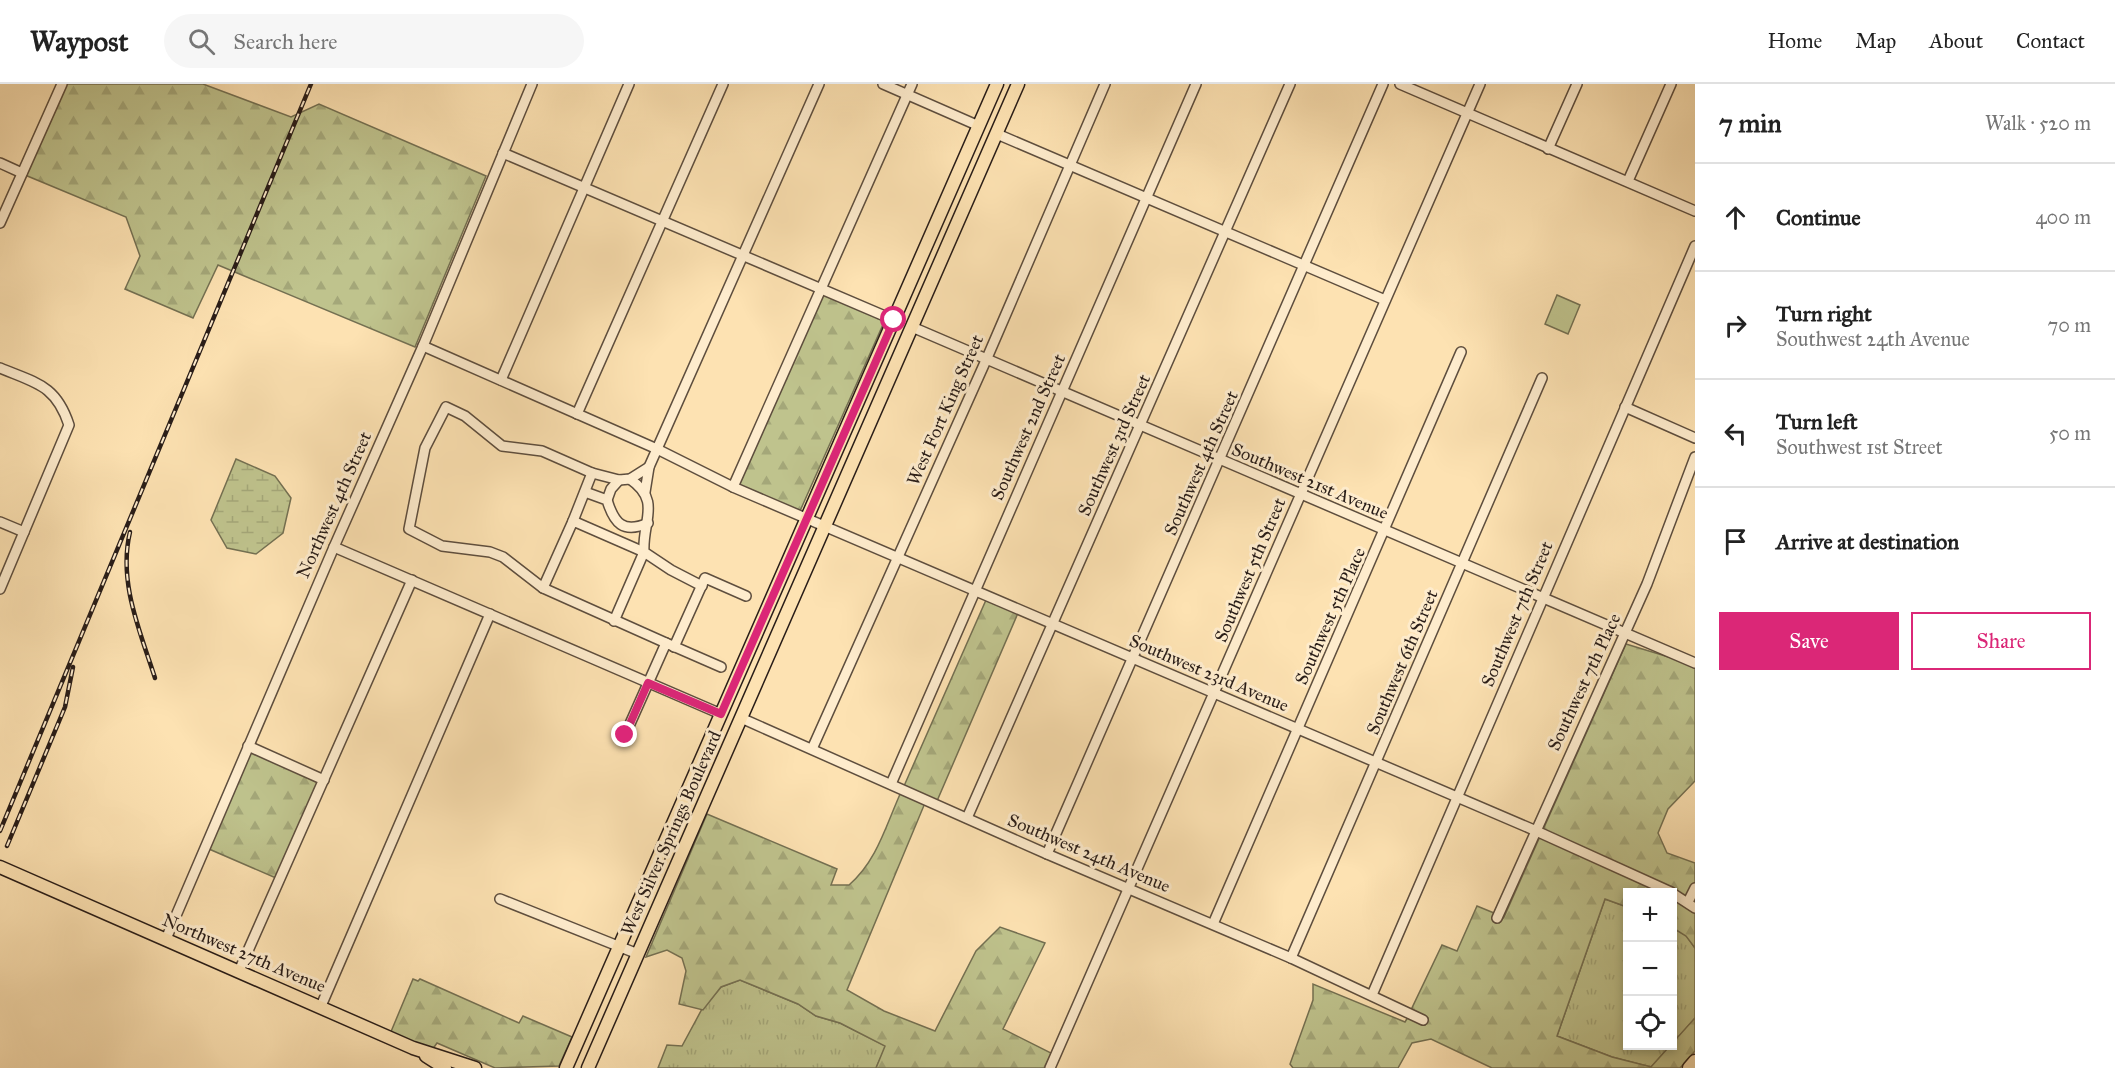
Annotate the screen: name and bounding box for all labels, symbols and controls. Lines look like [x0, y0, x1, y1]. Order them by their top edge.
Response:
search box [164, 14, 584, 68]
text: Waypost [30, 24, 128, 59]
icon: search [185, 25, 218, 58]
text: Search here [233, 28, 337, 55]
text: Home [1767, 28, 1822, 54]
text: Map [1855, 28, 1896, 54]
text: About [1929, 28, 1983, 54]
text: Contact [2016, 28, 2085, 54]
text: 7 min [1719, 107, 1782, 139]
text: Walk · 520 m [1985, 111, 2091, 135]
icon: ahead [1719, 201, 1752, 234]
text: Continue [1776, 204, 1861, 231]
text: 400 m [2035, 205, 2091, 229]
text: Turn right [1776, 300, 1872, 327]
route start [880, 306, 906, 332]
icon: right [1719, 309, 1752, 342]
text: 70 m [2048, 313, 2091, 337]
text: Southwest 24th Avenue [1776, 327, 1970, 351]
street label: West Fort King Street [902, 331, 989, 489]
street label: Southwest 2nd Street [986, 350, 1070, 503]
street label: Southwest 3rd Street [1073, 370, 1155, 519]
street label: Southwest 4th Street [1159, 387, 1243, 539]
text: Turn left [1776, 408, 1858, 435]
icon: left [1719, 417, 1752, 450]
text: 50 m [2049, 421, 2091, 445]
street label: Northwest 4th Street [292, 428, 376, 582]
text: Southwest 1st Street [1776, 435, 1943, 459]
street label: Southwest 21st Avenue [1228, 438, 1392, 524]
street label: Southwest 5th Street [1210, 494, 1291, 645]
icon: arrive [1719, 525, 1752, 558]
text: Arrive at destination [1776, 528, 1959, 555]
street label: Southwest 7th Street [1476, 537, 1558, 690]
street label: Southwest 5th Place [1290, 544, 1370, 688]
street label: Southwest 6th Street [1361, 586, 1443, 738]
street label: Southwest 7th Place [1543, 610, 1625, 754]
button: Save [1719, 612, 1899, 670]
button: Share [1911, 612, 2091, 670]
street label: Southwest 23rd Avenue [1126, 629, 1292, 717]
route end [611, 721, 637, 747]
street label: West Silver Springs Boulevard [616, 727, 727, 939]
street label: Southwest 24th Avenue [1004, 809, 1174, 897]
map controls [1623, 888, 1677, 1050]
button: + [1623, 888, 1677, 942]
street label: Northwest 27th Avenue [159, 909, 329, 997]
button: − [1623, 942, 1677, 996]
button: locate [1623, 996, 1677, 1050]

